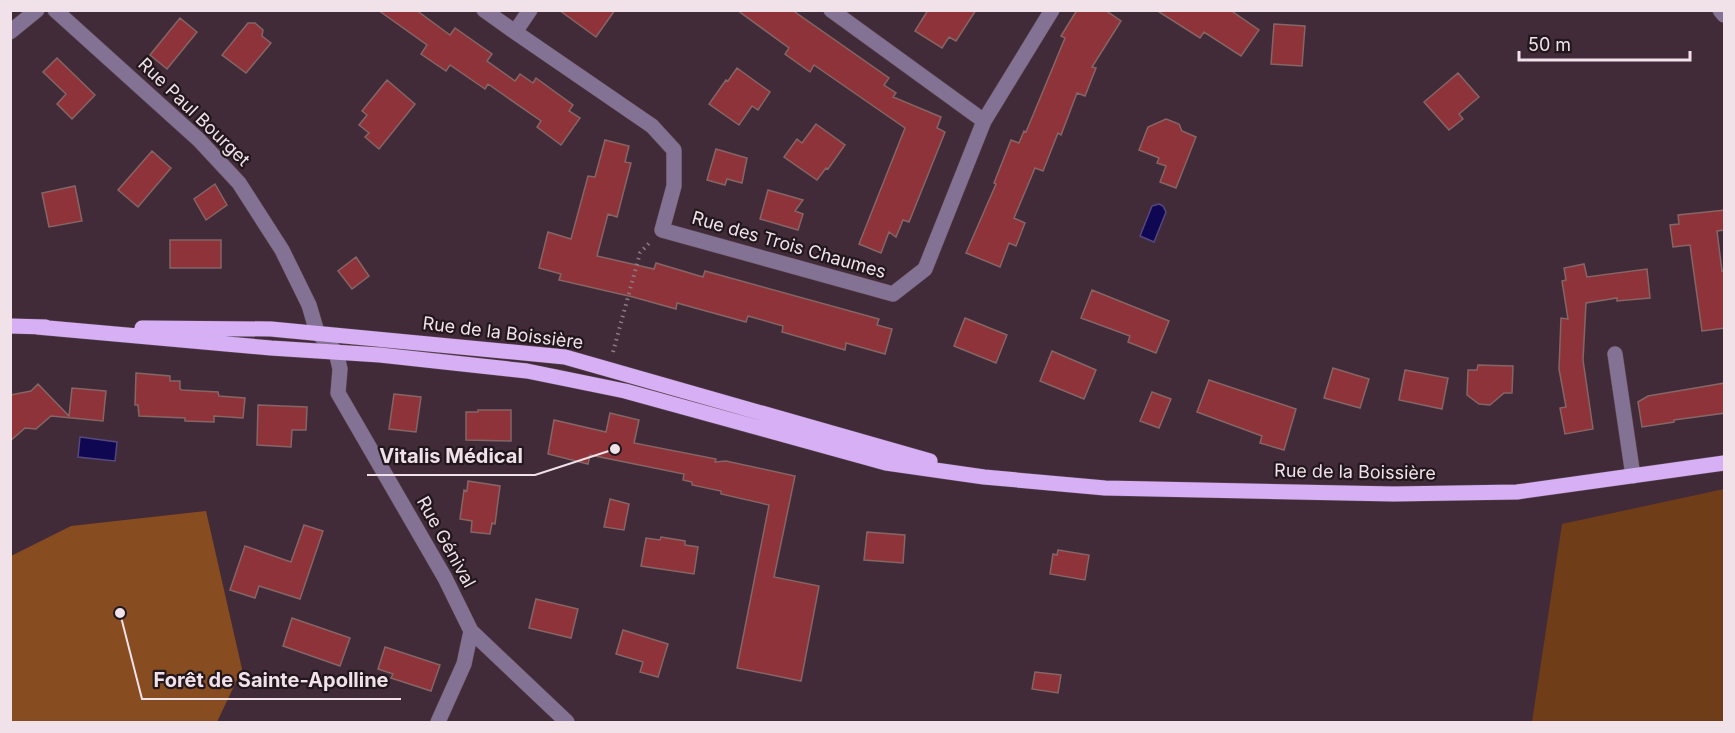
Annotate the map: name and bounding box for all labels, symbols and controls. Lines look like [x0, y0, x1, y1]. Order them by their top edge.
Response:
scale bar [1519, 24, 1690, 62]
text: 50 m [1528, 34, 1571, 55]
street label: Rue Paul Bourget [134, 53, 254, 170]
street label: Rue des Trois Chaumes [690, 207, 889, 282]
street label: Rue de la Boissière [422, 312, 585, 353]
callout: Vitalis Médical [367, 437, 535, 475]
text: Vitalis Médical [379, 444, 523, 468]
street label: Rue de la Boissière [1274, 460, 1436, 483]
street label: Rue Génival [413, 492, 480, 591]
callout: Forêt de Sainte-Apolline [142, 661, 401, 699]
text: Forêt de Sainte-Apolline [153, 668, 389, 692]

